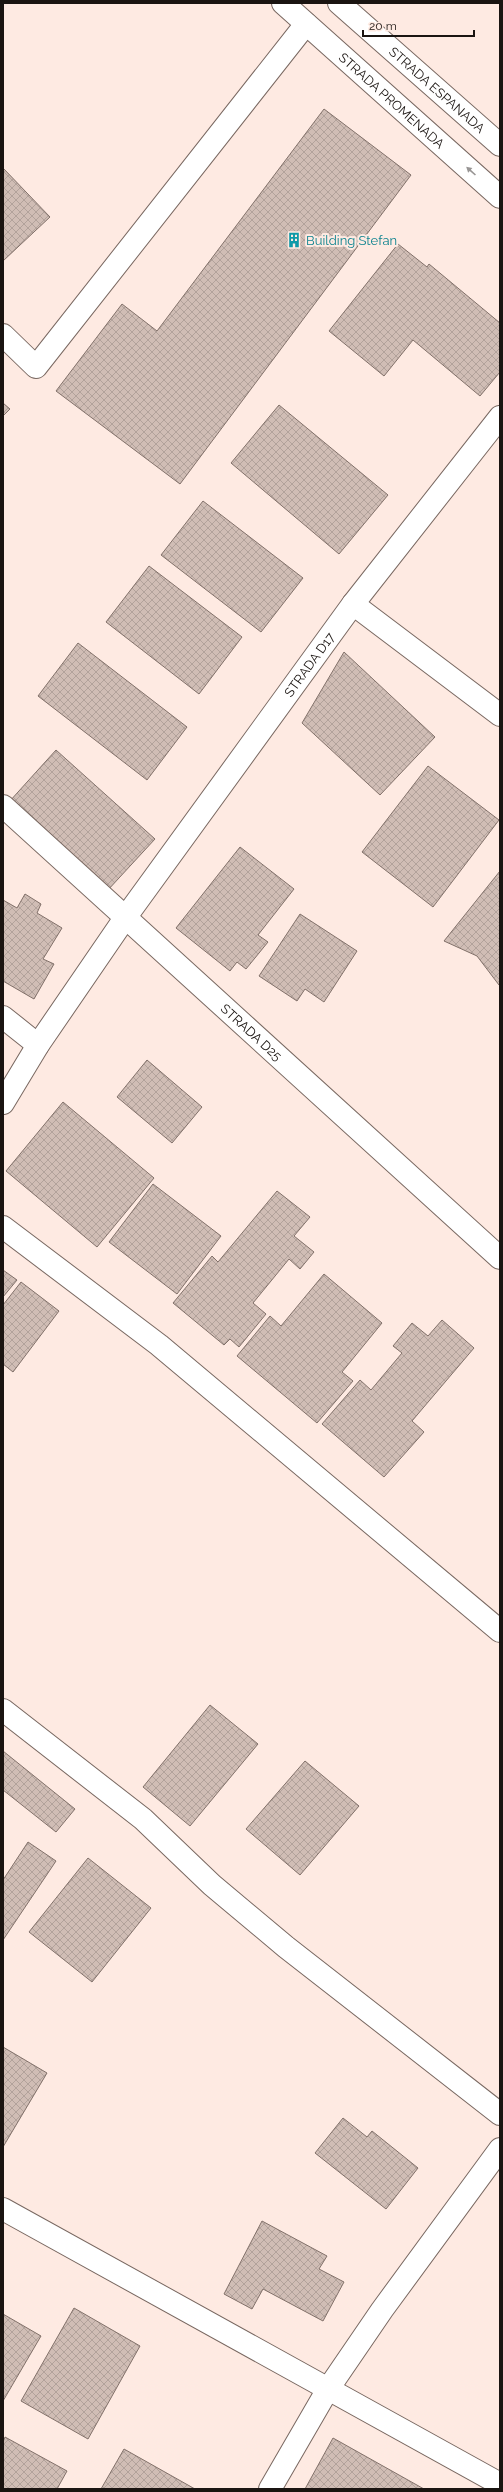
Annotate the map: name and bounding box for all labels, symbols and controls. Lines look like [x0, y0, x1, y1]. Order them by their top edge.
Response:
scale bar [363, 12, 474, 38]
text: 20 m [369, 19, 397, 33]
street label: STRADA ESPANADA [386, 44, 488, 136]
street label: STRADA PROMENADA [336, 49, 448, 151]
one-way arrow [466, 166, 476, 176]
building icon: Building Stefan [285, 231, 303, 249]
place label: Building Stefan [306, 233, 397, 248]
street label: STRADA D17 [281, 629, 337, 699]
street label: STRADA D25 [218, 1001, 285, 1063]

